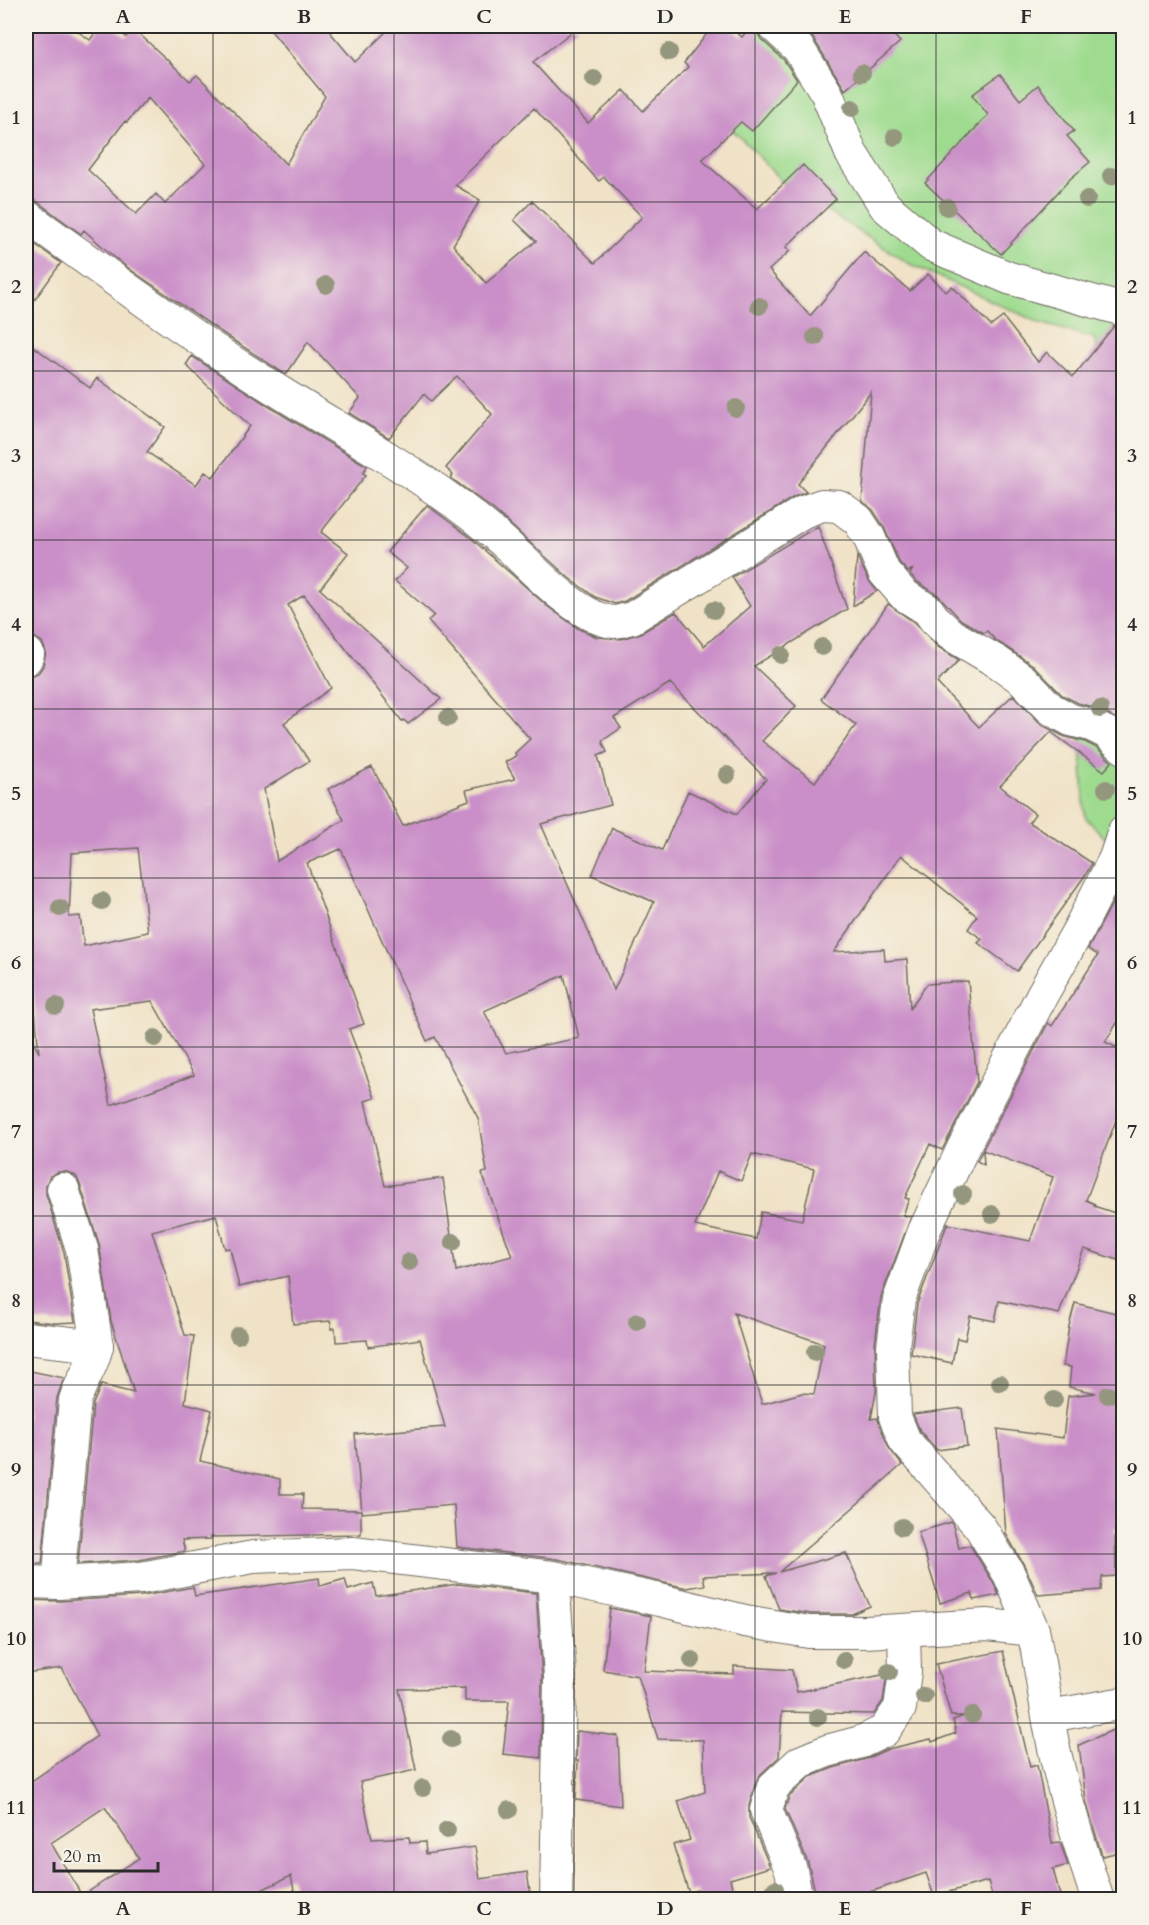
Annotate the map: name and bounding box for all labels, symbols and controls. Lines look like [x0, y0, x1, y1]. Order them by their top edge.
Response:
text: A [115, 3, 131, 30]
text: B [297, 3, 311, 30]
text: C [476, 3, 492, 30]
text: D [656, 3, 674, 30]
text: E [839, 3, 851, 30]
text: F [1020, 3, 1032, 30]
text: 1 [11, 104, 21, 131]
text: 1 [1127, 104, 1137, 131]
text: 2 [11, 273, 21, 300]
text: 2 [1127, 273, 1137, 300]
text: 3 [11, 442, 21, 469]
text: 3 [1127, 442, 1137, 469]
text: 4 [11, 611, 21, 638]
text: 4 [1127, 611, 1137, 638]
text: 5 [11, 780, 21, 807]
text: 5 [1127, 780, 1137, 807]
text: 6 [11, 949, 21, 976]
text: 6 [1127, 949, 1137, 976]
text: 7 [11, 1118, 21, 1145]
text: 7 [1127, 1118, 1137, 1145]
text: 8 [11, 1287, 21, 1314]
text: 8 [1127, 1287, 1137, 1314]
text: 9 [11, 1456, 21, 1483]
text: 9 [1127, 1456, 1137, 1483]
text: 10 [6, 1625, 26, 1652]
text: 10 [1122, 1625, 1142, 1652]
text: 11 [6, 1794, 26, 1821]
text: 11 [1122, 1794, 1142, 1821]
scale bar [54, 1835, 158, 1873]
text: 20 m [63, 1844, 102, 1869]
text: A [115, 1895, 131, 1922]
text: B [297, 1895, 311, 1922]
text: C [476, 1895, 492, 1922]
text: D [656, 1895, 674, 1922]
text: E [839, 1895, 851, 1922]
text: F [1020, 1895, 1032, 1922]

